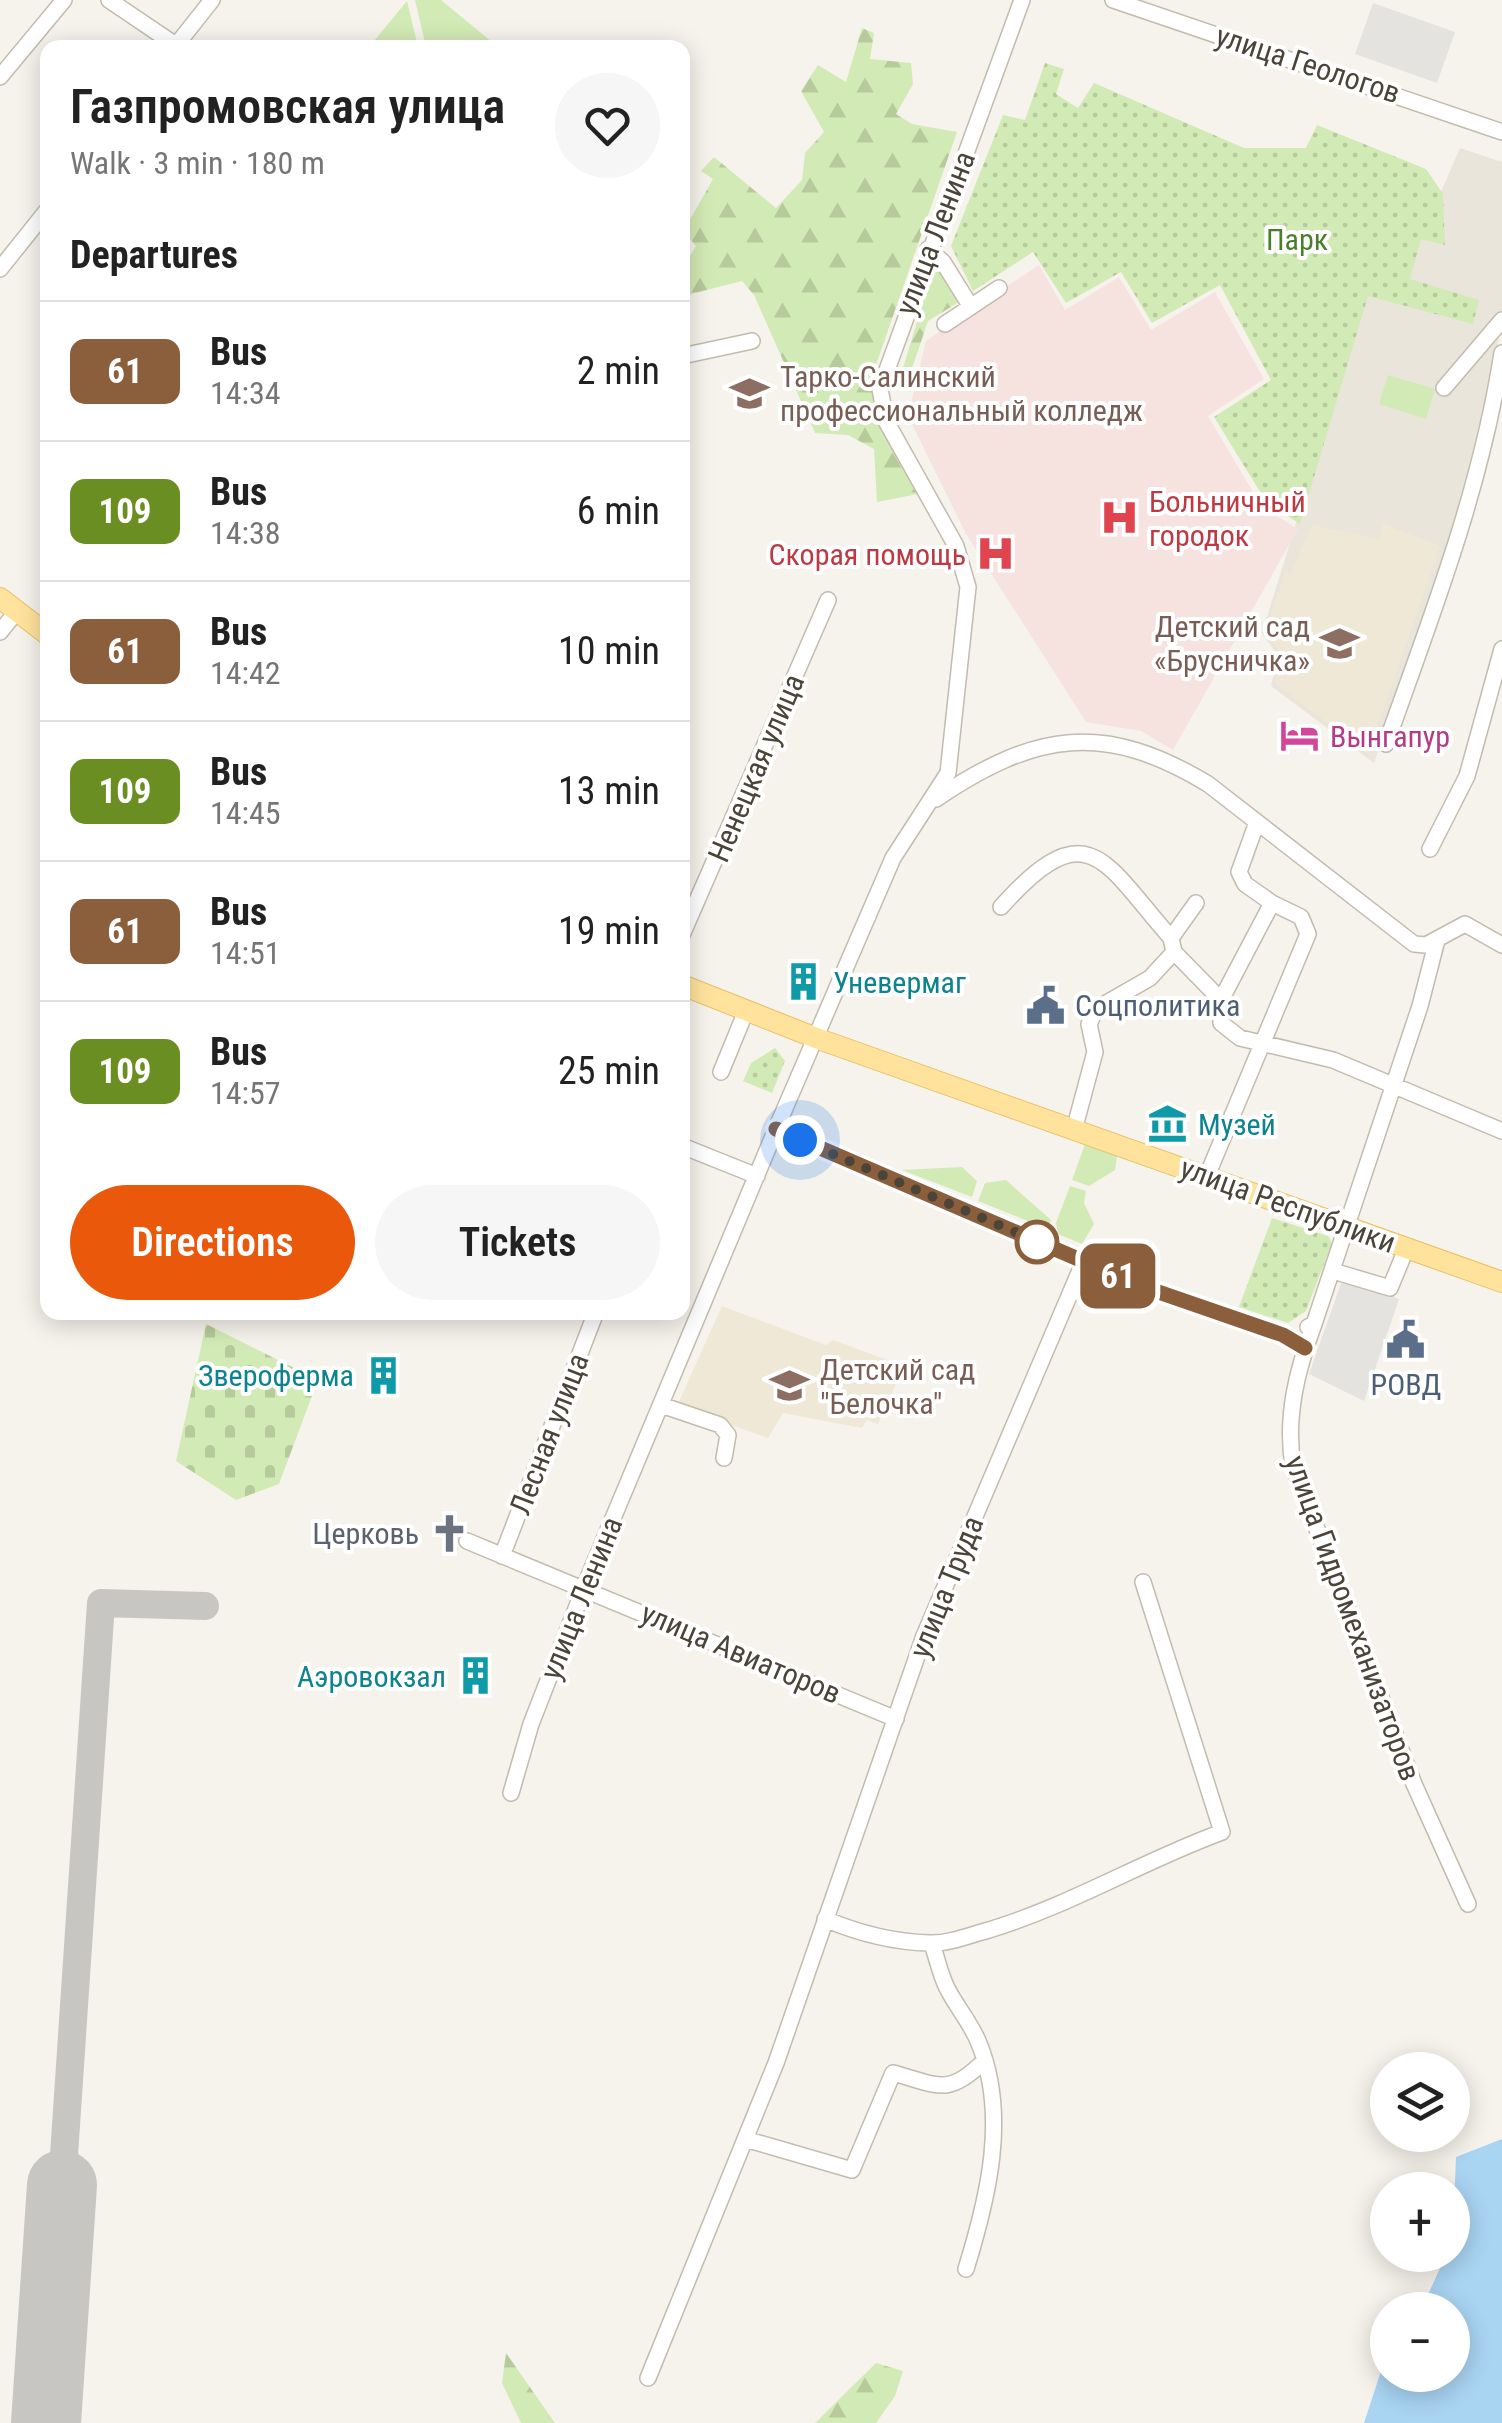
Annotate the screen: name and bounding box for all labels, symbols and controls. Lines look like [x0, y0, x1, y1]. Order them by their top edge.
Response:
street label: улица Геологов [1211, 18, 1405, 110]
button: heart [555, 73, 660, 178]
text: Газпромовская улица [70, 78, 505, 135]
text: Walk · 3 min · 180 m [70, 144, 325, 182]
street label: улица Ленина [888, 146, 982, 320]
park label: Парк [1266, 222, 1328, 257]
text: Departures [70, 233, 238, 277]
text: Bus [210, 330, 267, 374]
text: 2 min [577, 349, 660, 393]
text: 61 [107, 351, 143, 392]
place label: Тарко-Салинский профессиональный колледж [780, 359, 1143, 428]
school or university icon: Тарко-Салинский профессиональный колледж [729, 372, 771, 414]
text: 14:34 [210, 374, 281, 412]
text: Bus [210, 470, 267, 514]
place label: Больничный городок [1149, 484, 1306, 553]
text: 6 min [577, 489, 660, 533]
text: 109 [98, 491, 152, 532]
hospital icon: Больничный городок [1098, 497, 1140, 539]
text: 14:38 [210, 514, 281, 552]
hospital icon: Скорая помощь [975, 533, 1017, 575]
place label: Скорая помощь [768, 537, 966, 572]
place label: Детский сад «Брусничка» [1154, 609, 1310, 678]
text: Bus [210, 610, 267, 654]
school or university icon: Детский сад «Брусничка» [1319, 622, 1361, 664]
text: 10 min [558, 629, 660, 673]
text: 61 [107, 631, 143, 672]
text: 14:42 [210, 654, 281, 692]
street label: Ненецкая улица [701, 669, 811, 867]
hotel icon: Вынгапур [1279, 715, 1321, 757]
place label: Вынгапур [1330, 719, 1450, 754]
text: Bus [210, 750, 267, 794]
text: 13 min [558, 769, 660, 813]
text: 109 [98, 771, 152, 812]
text: 14:45 [210, 794, 281, 832]
text: Bus [210, 890, 267, 934]
text: 19 min [558, 909, 660, 953]
text: 61 [107, 911, 143, 952]
text: 14:51 [210, 934, 281, 972]
building icon: Уневермаг [782, 961, 824, 1003]
place label: Уневермаг [833, 965, 966, 1000]
public building icon: Соцполитика [1024, 984, 1066, 1026]
place label: Соцполитика [1075, 988, 1240, 1023]
text: Bus [210, 1030, 267, 1074]
text: 25 min [558, 1049, 660, 1093]
text: 109 [98, 1051, 152, 1092]
text: 14:57 [210, 1074, 281, 1112]
museum icon: Музей [1147, 1103, 1189, 1145]
place label: Музей [1198, 1107, 1276, 1142]
your location [775, 1115, 825, 1165]
street label: улица Республики [1176, 1150, 1400, 1260]
button: Directions [70, 1185, 355, 1300]
button: Tickets [375, 1185, 660, 1300]
unlabelled marker [1016, 1221, 1058, 1263]
line badge: 61 [1073, 1244, 1163, 1308]
text: 61 [1100, 1256, 1136, 1297]
public building icon: РОВД [1385, 1319, 1427, 1361]
street label: Лесная улица [502, 1348, 596, 1520]
place label: Детский сад "Белочка" [820, 1352, 975, 1421]
building icon: Звероферма [363, 1354, 405, 1396]
place label: Звероферма [198, 1358, 354, 1393]
school or university icon: Детский сад "Белочка" [769, 1365, 811, 1407]
place label: РОВД [1371, 1367, 1441, 1402]
street label: улица Гидромеханизаторов [1278, 1451, 1428, 1785]
street label: улица Труда [902, 1511, 990, 1663]
church icon: Церковь [428, 1512, 470, 1554]
street label: улица Ленина [533, 1512, 629, 1684]
place label: Церковь [312, 1516, 419, 1551]
street label: улица Авиаторов [636, 1595, 846, 1711]
building icon: Аэровокзал [455, 1655, 497, 1697]
place label: Аэровокзал [297, 1659, 446, 1694]
map controls [1370, 2052, 1470, 2392]
button: layers [1370, 2052, 1470, 2152]
button: + [1370, 2172, 1470, 2272]
button: − [1370, 2292, 1470, 2392]

